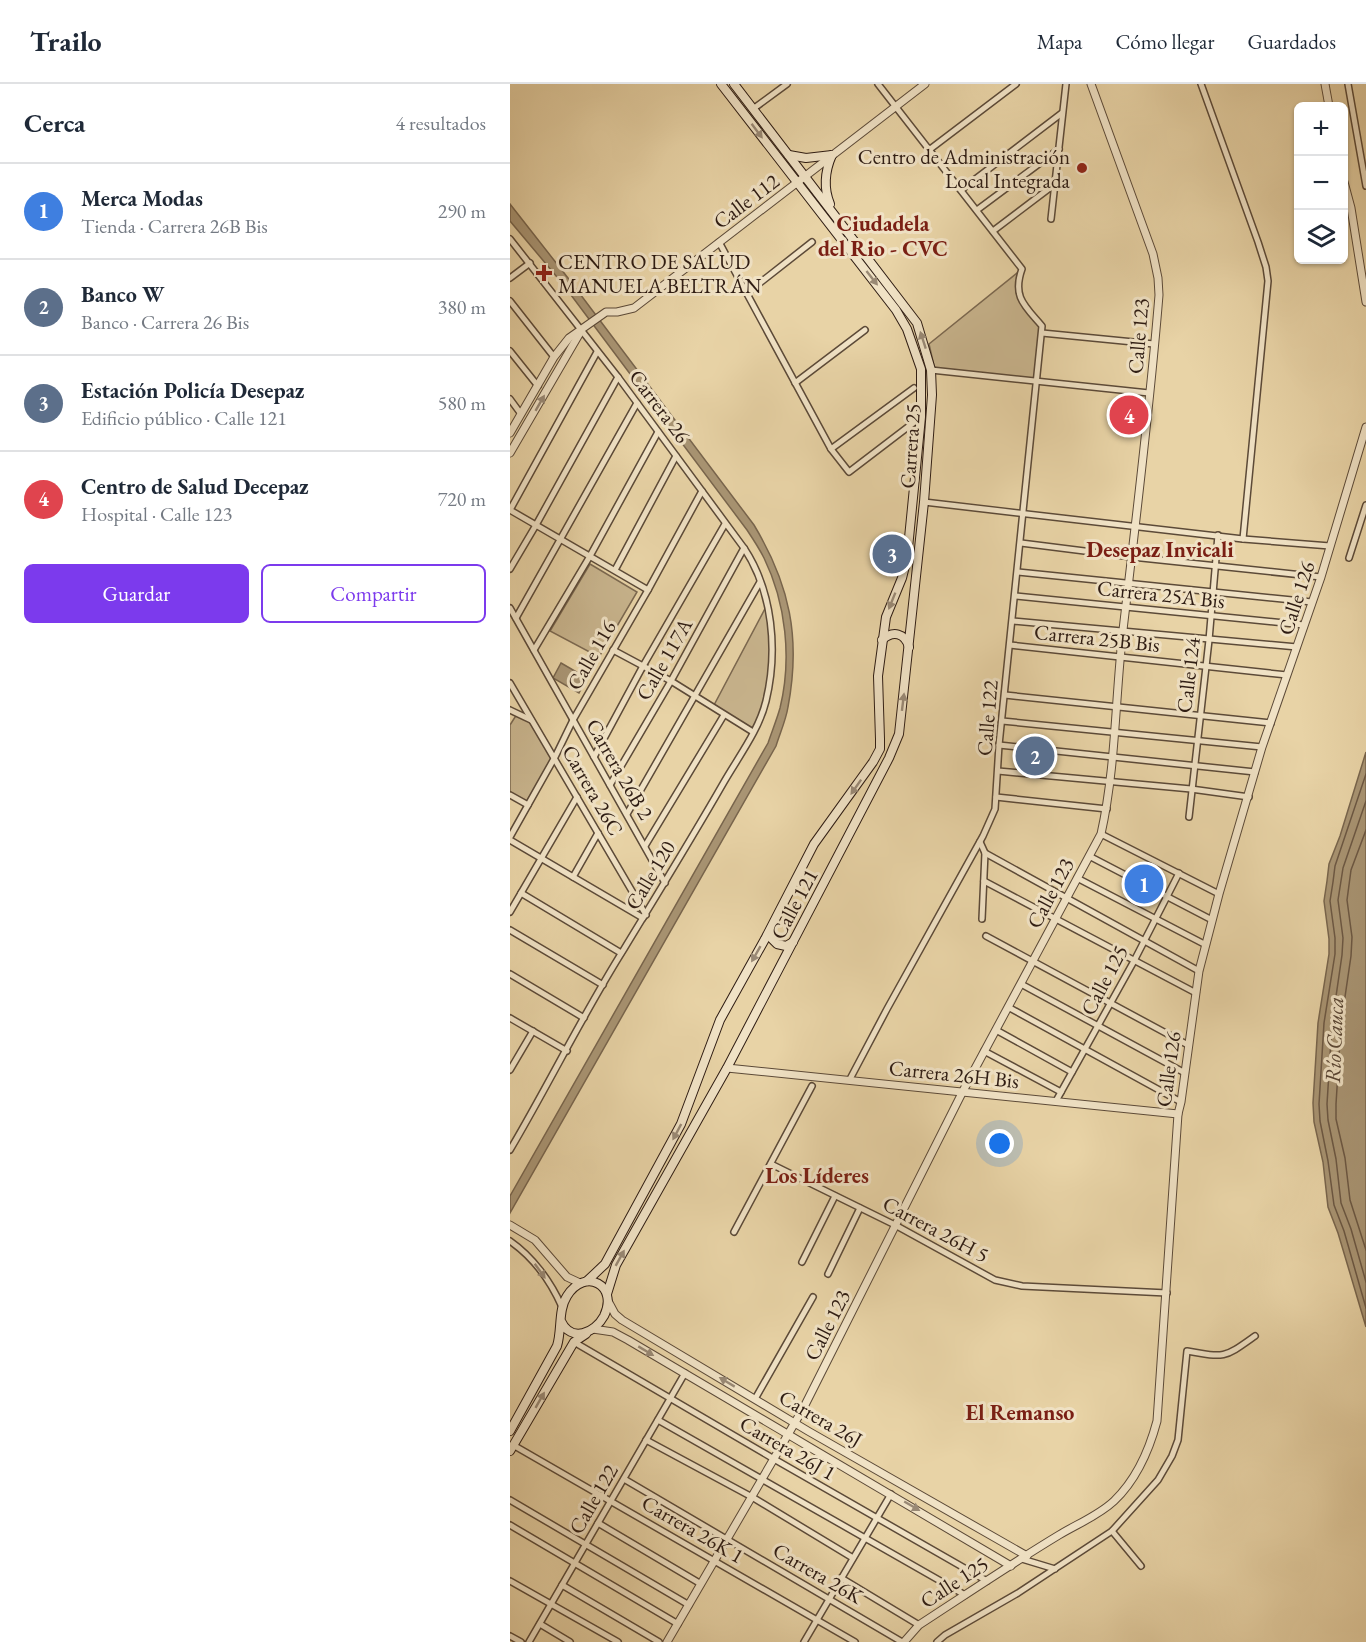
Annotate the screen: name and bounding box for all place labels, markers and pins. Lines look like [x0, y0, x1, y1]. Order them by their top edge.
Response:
place label: Centro de Administración Local Integrada [858, 143, 1071, 194]
marker: Centro de Administración Local Integrada [1075, 161, 1089, 175]
place label: CENTRO DE SALUD MANUELA BELTRÁN [558, 248, 762, 299]
marker: CENTRO DE SALUD MANUELA BELTRÁN [535, 264, 553, 282]
pin: 4 [1110, 392, 1148, 438]
pin: 3 [872, 532, 911, 576]
pin: 2 [1016, 734, 1054, 778]
pin: 1 [1124, 862, 1164, 906]

